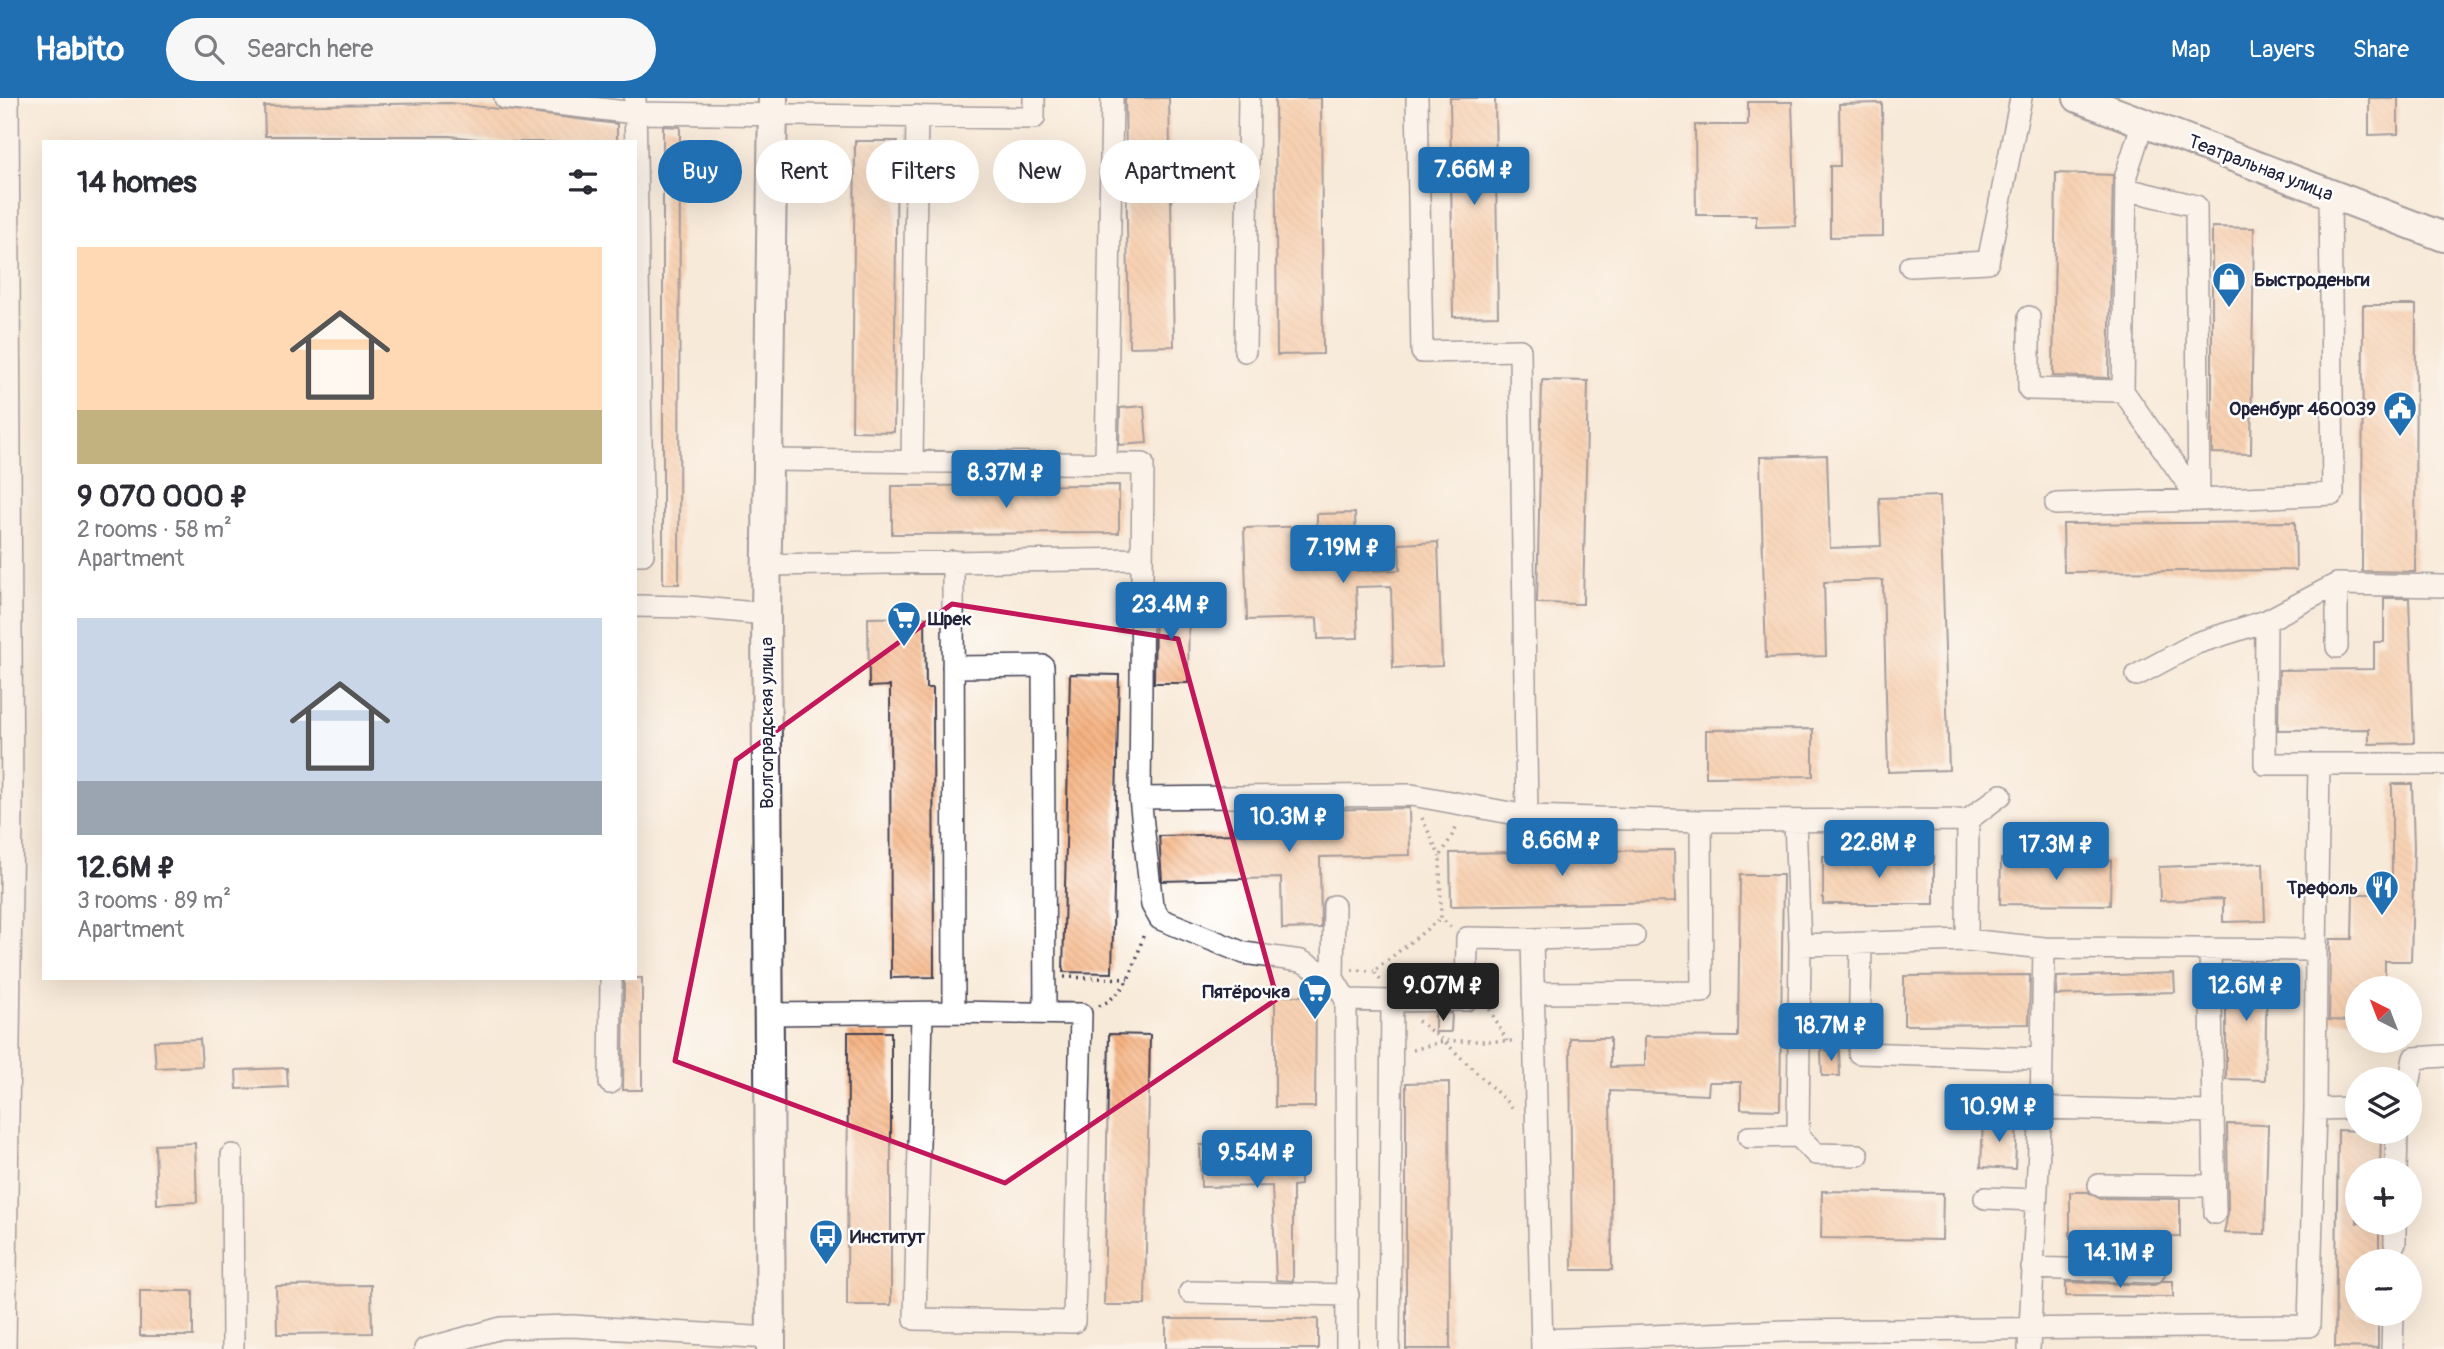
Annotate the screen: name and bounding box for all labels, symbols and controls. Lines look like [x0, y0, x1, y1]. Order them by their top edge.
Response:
search box [166, 18, 656, 81]
text: Habito [35, 29, 124, 70]
icon: search [190, 30, 228, 68]
text: Search here [246, 33, 373, 65]
text: Map [2171, 35, 2211, 64]
text: Layers [2249, 35, 2315, 64]
text: Share [2353, 35, 2409, 64]
street label: Театральная улица [2185, 129, 2337, 207]
chip: Buy [658, 140, 742, 203]
chip: Rent [756, 140, 852, 203]
chip: Filters [866, 140, 979, 203]
chip: New [993, 140, 1086, 203]
chip: Apartment [1100, 140, 1260, 203]
pin: 7.66M ₽ [1409, 148, 1539, 207]
text: 7.66M ₽ [1434, 155, 1514, 184]
icon: filters [564, 163, 602, 201]
text: 14 homes [77, 164, 197, 201]
shop icon: Быстроденьги [2210, 260, 2248, 309]
place label: Быстроденьги [2254, 268, 2370, 292]
icon: home [277, 292, 403, 418]
public building icon: Оренбург 460039 [2381, 389, 2419, 438]
place label: Оренбург 460039 [2229, 397, 2376, 421]
pin: 8.37M ₽ [941, 450, 1071, 510]
text: 8.37M ₽ [968, 458, 1044, 487]
text: 9 070 000 ₽ [77, 478, 248, 515]
text: 2 rooms · 58 m² [77, 515, 232, 544]
pin: 7.19M ₽ [1278, 526, 1408, 585]
text: 7.19M ₽ [1306, 533, 1380, 562]
text: Apartment [77, 544, 184, 573]
pin: 23.4M ₽ [1106, 582, 1236, 642]
text: 23.4M ₽ [1132, 590, 1210, 619]
supermarket icon: Шрек [885, 599, 923, 648]
place label: Шрек [927, 607, 972, 631]
street label: Волгоградская улица [755, 637, 779, 809]
icon: home [277, 663, 403, 789]
pin: 10.3M ₽ [1224, 794, 1354, 854]
text: 10.3M ₽ [1250, 802, 1328, 831]
pin: 8.66M ₽ [1497, 818, 1627, 878]
pin: 22.8M ₽ [1814, 820, 1944, 880]
pin: 17.3M ₽ [1991, 822, 2121, 882]
text: 8.66M ₽ [1523, 826, 1601, 855]
text: 22.8M ₽ [1840, 828, 1918, 857]
text: 17.3M ₽ [2019, 830, 2093, 859]
text: 12.6M ₽ [77, 849, 176, 886]
restaurant icon: Трефоль [2363, 868, 2401, 917]
place label: Трефоль [2286, 876, 2358, 900]
text: 3 rooms · 89 m² [77, 886, 231, 915]
text: Apartment [77, 915, 184, 944]
pin: 9.07M ₽ [1378, 964, 1508, 1023]
pin: 12.6M ₽ [2181, 964, 2311, 1023]
text: 9.07M ₽ [1403, 971, 1483, 1000]
text: 12.6M ₽ [2208, 971, 2284, 1000]
supermarket icon: Пятёрочка [1296, 972, 1334, 1021]
north arrow [2345, 976, 2422, 1054]
map controls [2345, 976, 2422, 1326]
place label: Пятёрочка [1202, 980, 1290, 1004]
pin: 18.7M ₽ [1766, 1004, 1896, 1063]
text: 18.7M ₽ [1794, 1011, 1868, 1040]
button: layers [2345, 1067, 2422, 1144]
pin: 10.9M ₽ [1934, 1084, 2064, 1144]
text: 10.9M ₽ [1961, 1092, 2037, 1121]
pin: 9.54M ₽ [1192, 1130, 1322, 1190]
text: 9.54M ₽ [1218, 1138, 1296, 1167]
button: + [2345, 1158, 2422, 1235]
bus stop icon: Институт [807, 1217, 845, 1266]
place label: Институт [850, 1225, 926, 1249]
pin: 14.1M ₽ [2055, 1230, 2185, 1290]
text: 14.1M ₽ [2084, 1238, 2156, 1267]
button: − [2345, 1249, 2422, 1326]

